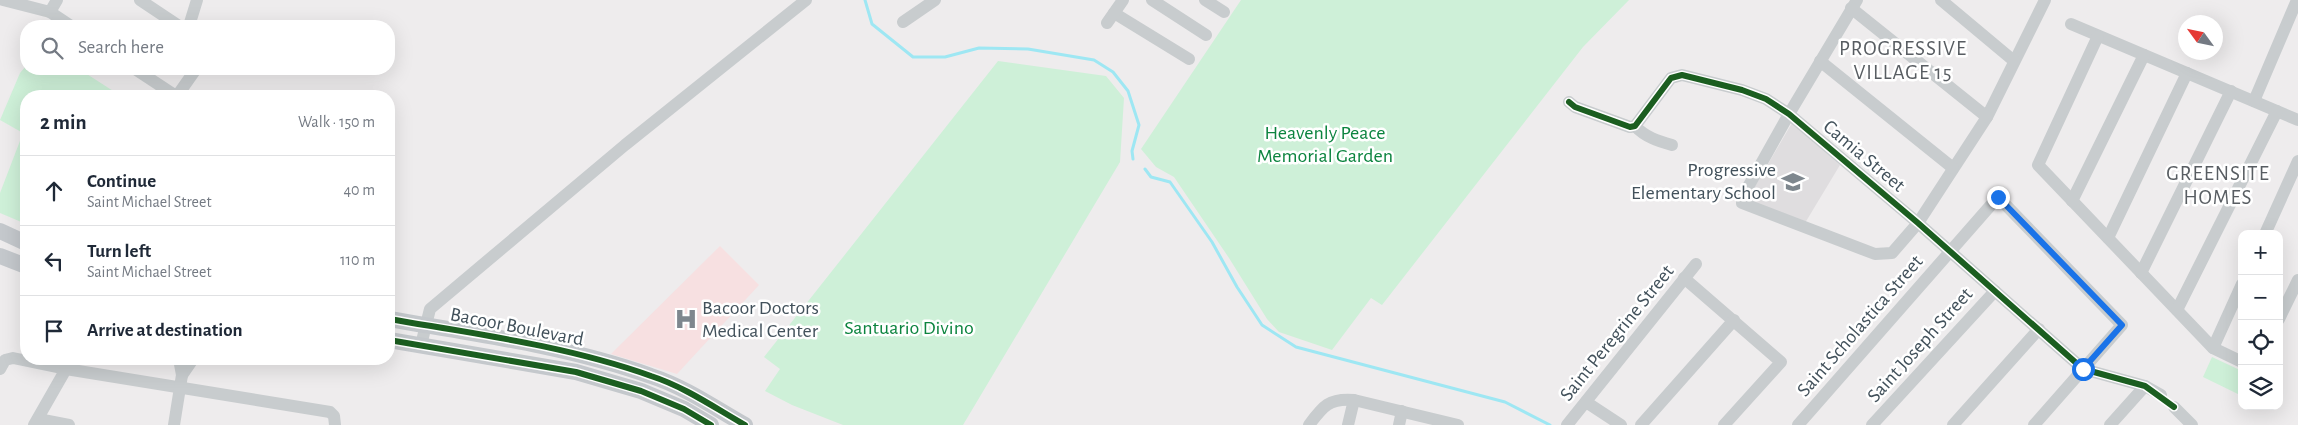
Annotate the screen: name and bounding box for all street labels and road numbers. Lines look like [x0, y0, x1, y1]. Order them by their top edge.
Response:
street label: Camia Street [1819, 116, 1909, 196]
street label: Saint Scholastica Street [1793, 251, 1927, 400]
street label: Saint Peregrine Street [1556, 261, 1678, 405]
street label: Saint Joseph Street [1864, 283, 1977, 406]
street label: Bacoor Boulevard [449, 304, 585, 350]

